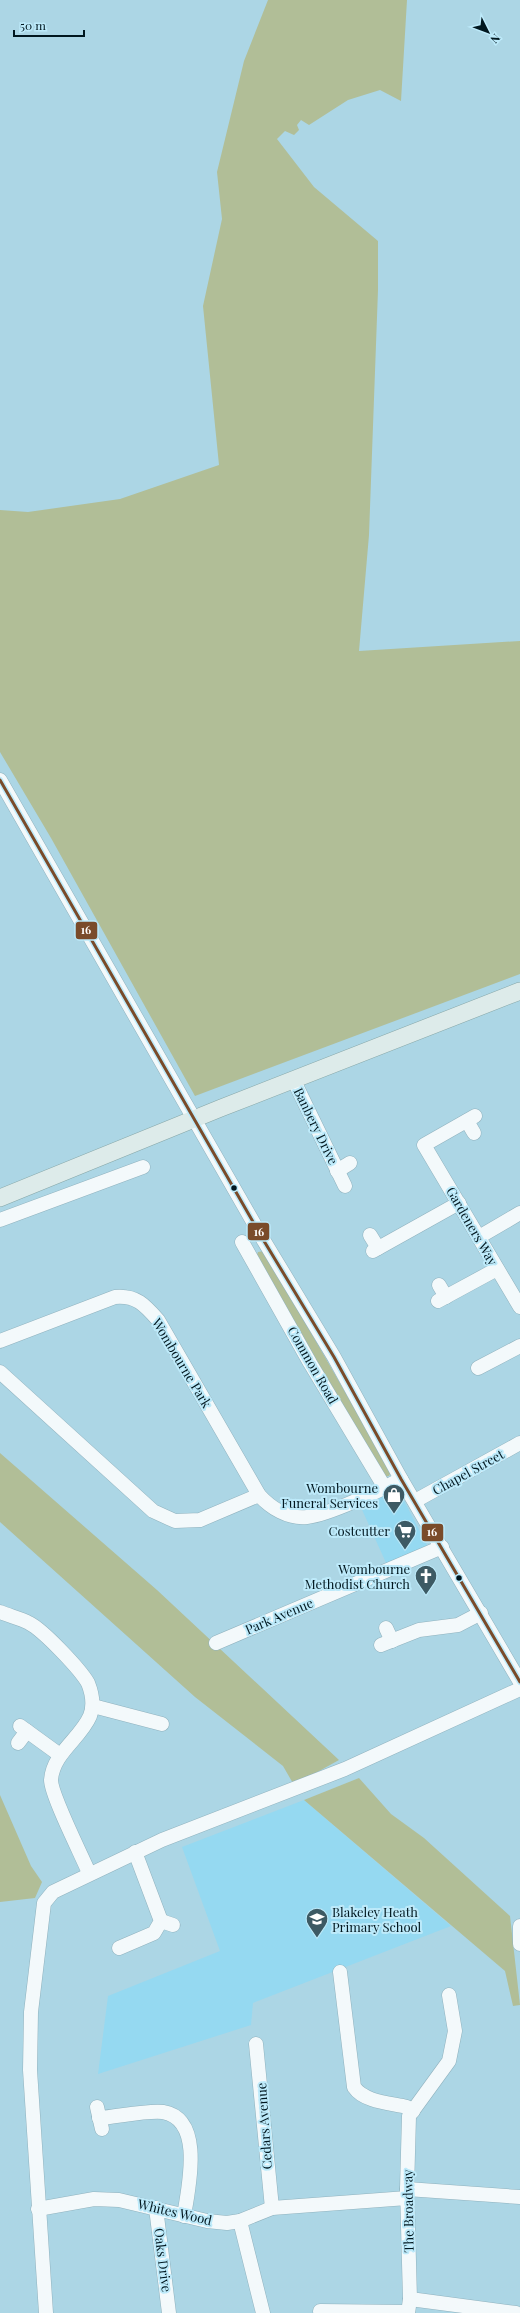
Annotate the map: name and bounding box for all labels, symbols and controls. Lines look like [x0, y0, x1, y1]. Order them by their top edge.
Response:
scale bar [14, 12, 84, 38]
north arrow [468, 12, 508, 52]
text: 50 m [20, 17, 46, 33]
text: N [488, 31, 504, 47]
line badge: 16 [75, 921, 98, 940]
text: 16 [81, 922, 91, 937]
street label: Banbery Drive [291, 1085, 343, 1167]
unlabelled marker [229, 1183, 239, 1193]
street label: Gardeners Way [443, 1183, 502, 1268]
line badge: 16 [247, 1222, 270, 1241]
text: 16 [254, 1224, 264, 1239]
street label: Wombourne Park [148, 1314, 216, 1411]
street label: Common Road [284, 1323, 343, 1407]
street label: Chapel Street [429, 1445, 507, 1498]
place label: Wombourne Funeral Services [281, 1479, 378, 1511]
shop icon: Wombourne Funeral Services [381, 1482, 407, 1515]
supermarket icon: Costcutter [392, 1518, 418, 1551]
place label: Costcutter [329, 1522, 390, 1539]
line badge: 16 [421, 1523, 444, 1542]
text: 16 [427, 1524, 437, 1539]
place label: Wombourne Methodist Church [305, 1560, 410, 1592]
church icon: Wombourne Methodist Church [413, 1563, 439, 1596]
unlabelled marker [454, 1573, 464, 1583]
street label: Park Avenue [242, 1593, 316, 1637]
place label: Blakeley Heath Primary School [332, 1903, 422, 1935]
school or university icon: Blakeley Heath Primary School [304, 1906, 330, 1939]
street label: Cedars Avenue [252, 2082, 275, 2170]
street label: The Broadway [398, 2169, 417, 2253]
street label: Whites Wood [135, 2195, 214, 2228]
street label: Oaks Drive [151, 2227, 176, 2293]

